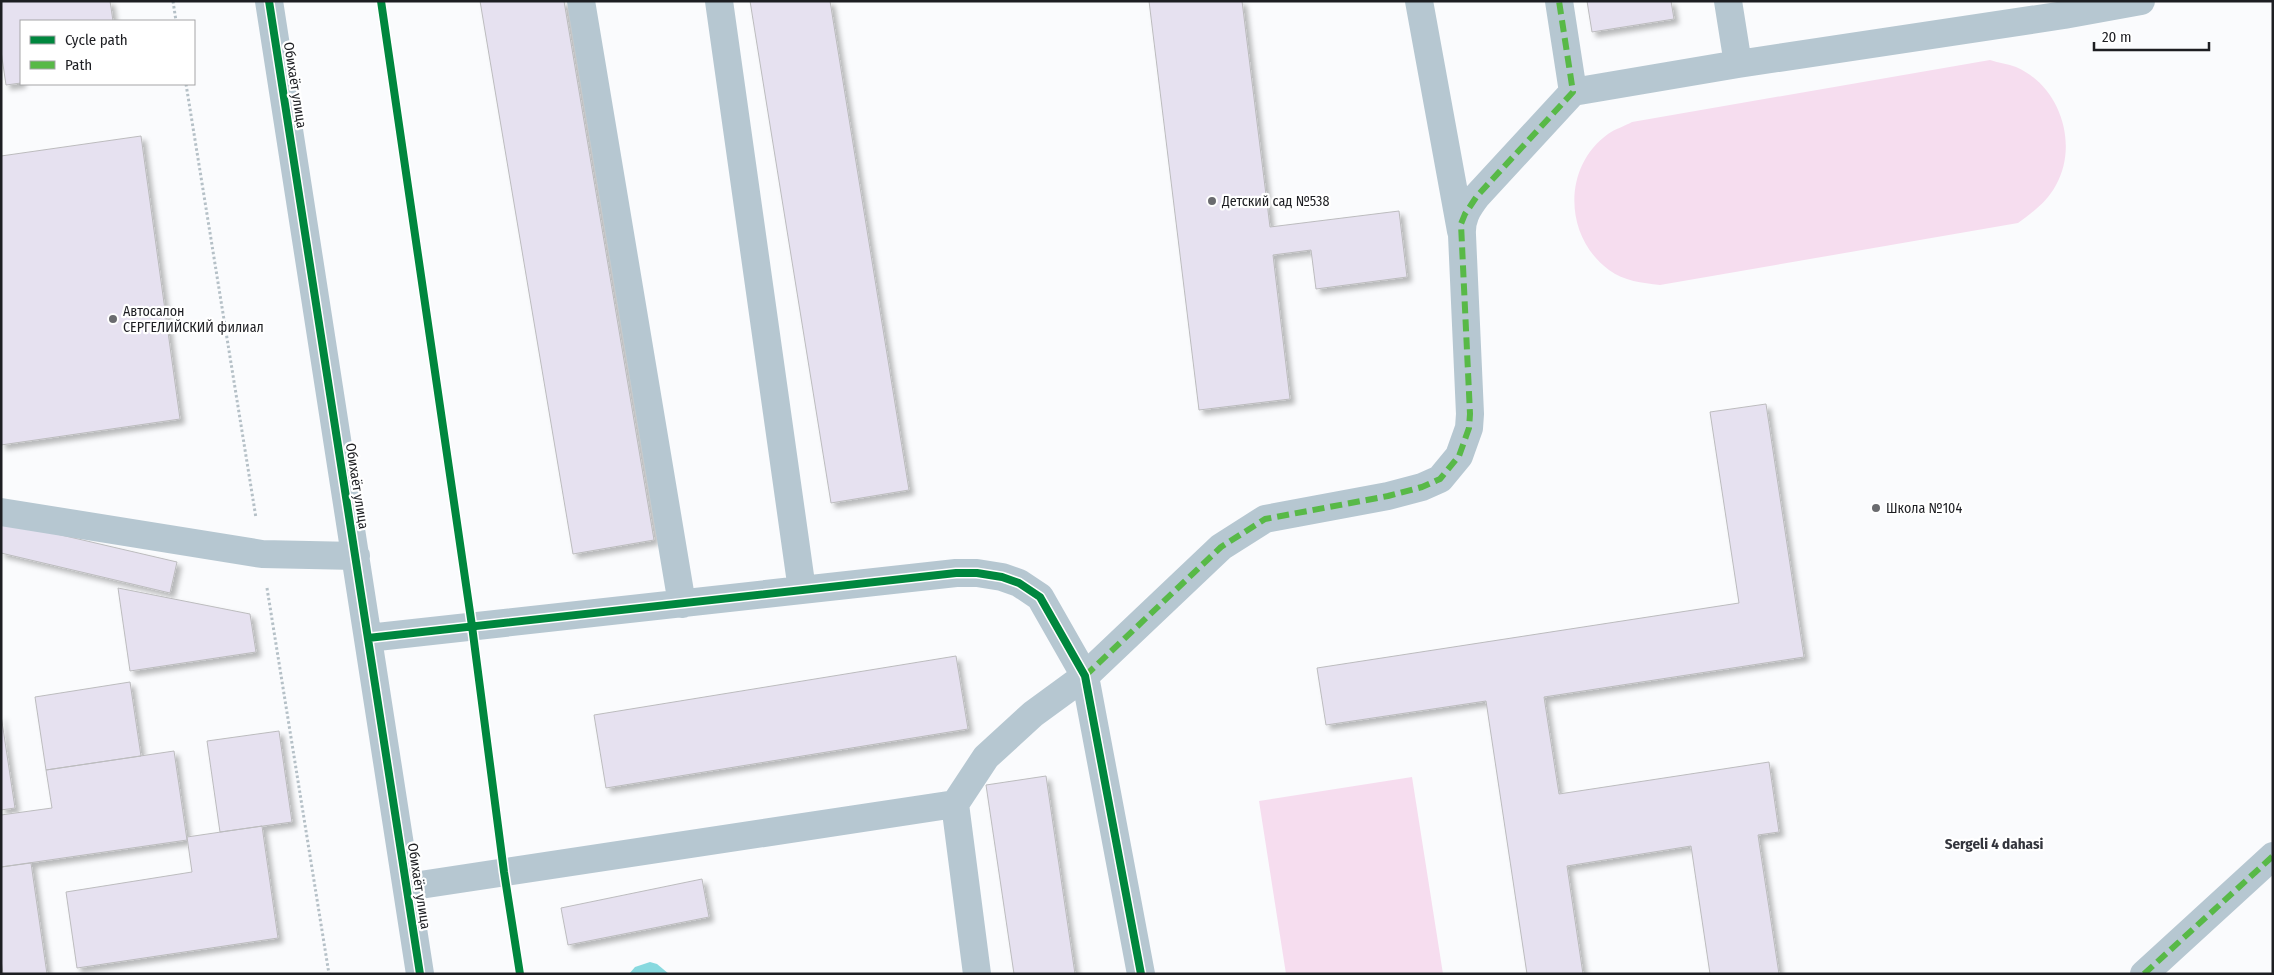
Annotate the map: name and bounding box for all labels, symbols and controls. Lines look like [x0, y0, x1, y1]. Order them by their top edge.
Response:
legend [20, 20, 195, 85]
scale bar [2094, 20, 2209, 52]
text: 20 m [2102, 28, 2132, 46]
text: Cycle path [65, 31, 128, 49]
street label: Обихаёт улица [280, 41, 310, 129]
text: Path [65, 56, 92, 74]
place label: Детский сад №538 [1221, 193, 1329, 210]
marker: Детский сад №538 [1206, 195, 1218, 207]
place label: Автосалон СЕРГЕЛИЙСКИЙ филиал [123, 303, 264, 336]
marker: Автосалон СЕРГЕЛИЙСКИЙ филиал [107, 313, 119, 325]
street label: Обихаёт улица [342, 442, 372, 530]
place label: Школа №104 [1886, 500, 1962, 517]
marker: Школа №104 [1870, 502, 1882, 514]
district label: Sergeli 4 dahasi [1945, 835, 2043, 853]
street label: Обихаёт улица [404, 842, 434, 930]

